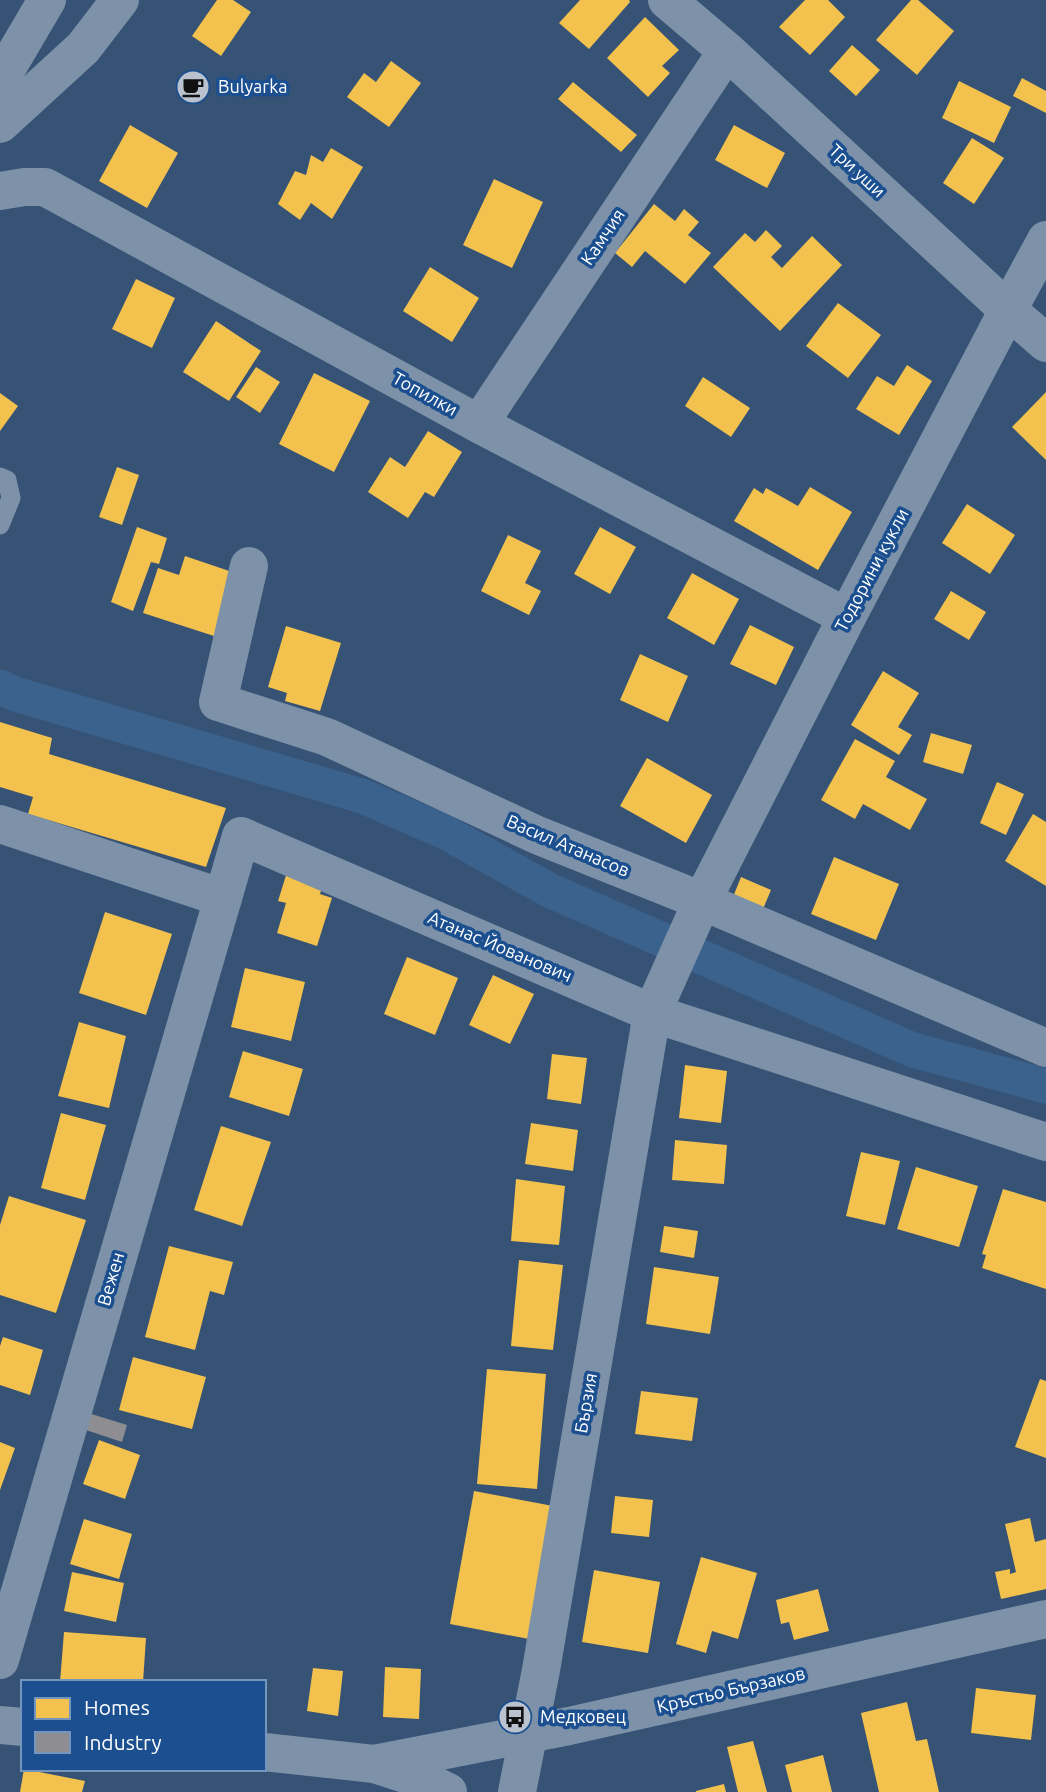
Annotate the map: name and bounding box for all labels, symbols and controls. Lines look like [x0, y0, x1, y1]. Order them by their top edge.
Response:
cafe icon: Bulyarka [174, 68, 212, 106]
place label: Bulyarka [218, 76, 287, 96]
street label: Три уши [826, 140, 890, 201]
street label: Камчия [576, 205, 628, 268]
street label: Топилки [390, 367, 461, 419]
street label: Тодорини кукли [830, 505, 912, 634]
street label: Васил Атанасов [504, 810, 633, 880]
street label: Атанас Йованович [425, 907, 575, 985]
street label: Вежен [93, 1250, 127, 1308]
street label: Бързия [570, 1371, 600, 1434]
street label: Кръстьо Бързаков [655, 1662, 807, 1716]
legend [21, 1680, 266, 1771]
text: Homes [84, 1695, 150, 1719]
bus stop icon: Медковец [496, 1698, 534, 1736]
place label: Медковец [540, 1706, 626, 1726]
text: Industry [84, 1730, 162, 1754]

